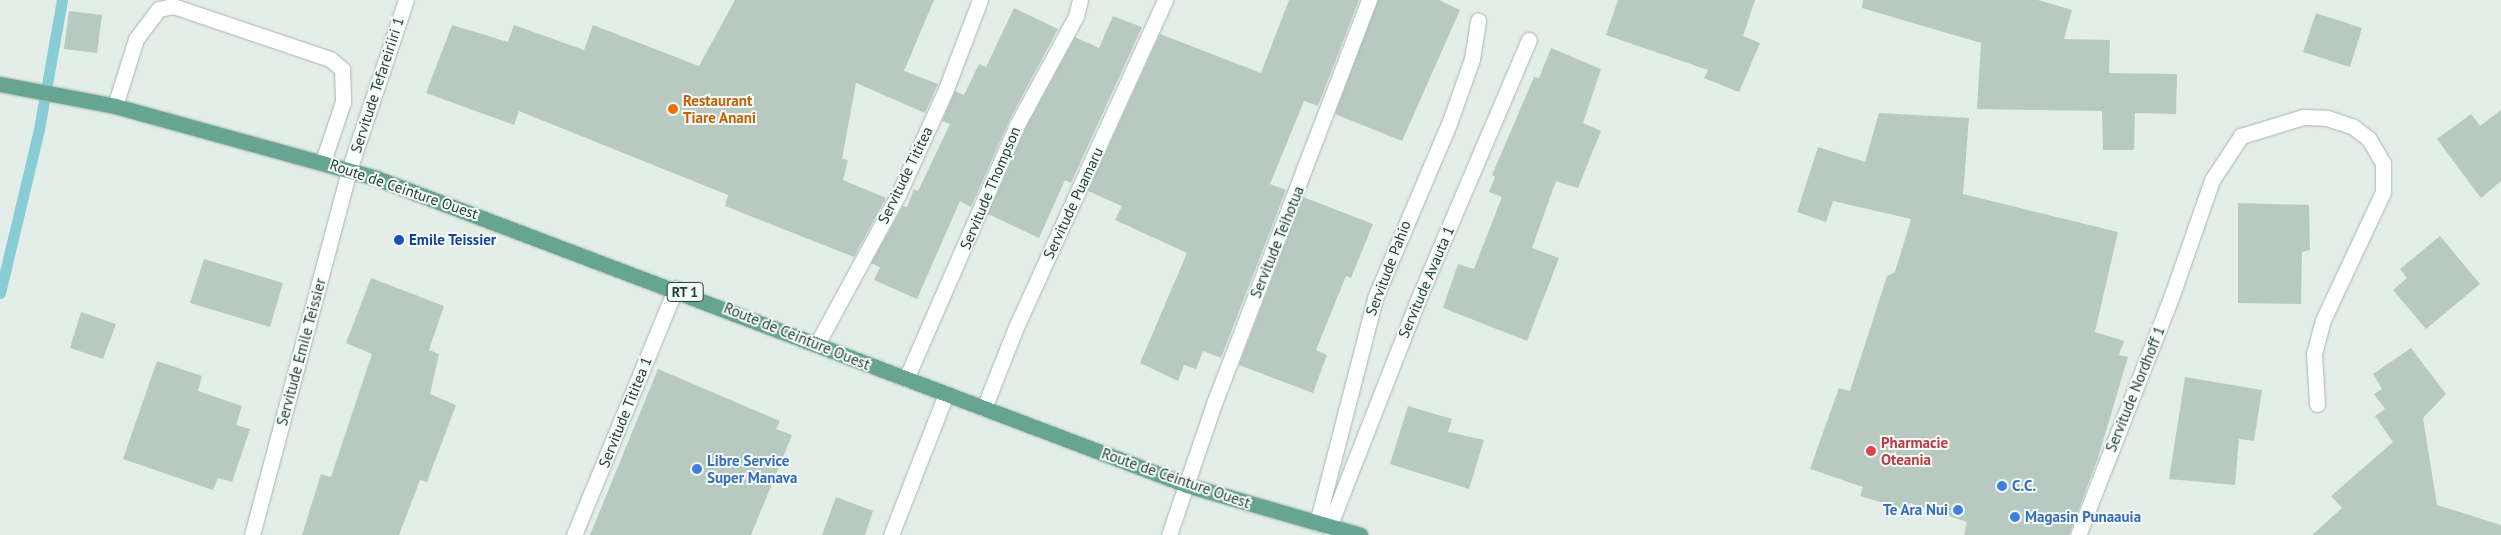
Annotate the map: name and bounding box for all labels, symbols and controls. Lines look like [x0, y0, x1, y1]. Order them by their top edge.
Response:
street label: Servitude Tefareiriiri 1 [346, 15, 408, 155]
place label: Restaurant Tiare Anani [683, 91, 757, 126]
marker: Restaurant Tiare Anani [667, 103, 679, 115]
street label: Servitude Tititea [874, 123, 936, 227]
street label: Servitude Thompson [956, 124, 1024, 252]
street label: Servitude Puamaru [1039, 144, 1107, 262]
street label: Route de Ceinture Ouest [327, 155, 481, 223]
street label: Servitude Teihotua [1246, 183, 1308, 301]
street label: Servitude Pahio [1362, 218, 1414, 318]
street label: Servitude Avauta 1 [1394, 223, 1458, 341]
place label: Emile Teissier [409, 231, 497, 249]
marker: Emile Teissier [393, 234, 405, 246]
street label: Servitude Emile Teissier [273, 276, 329, 428]
road number: RT 1 [666, 280, 704, 304]
street label: Route de Ceinture Ouest [721, 298, 873, 374]
street label: Servitude Nordhoff 1 [2102, 324, 2168, 454]
street label: Servitude Tititea 1 [594, 354, 656, 470]
place label: Pharmacie Oteania [1881, 433, 1948, 468]
street label: Route de Ceinture Ouest [1099, 444, 1253, 512]
marker: Pharmacie Oteania [1865, 445, 1877, 457]
place label: Libre Service Super Manava [707, 451, 797, 486]
marker: Libre Service Super Manava [691, 463, 703, 475]
place label: C.C. [2012, 477, 2036, 495]
marker: C.C. [1996, 480, 2008, 492]
place label: Te Ara Nui [1882, 501, 1948, 519]
marker: Te Ara Nui [1952, 504, 1964, 516]
place label: Magasin Punaauia [2025, 508, 2141, 526]
marker: Magasin Punaauia [2009, 511, 2021, 523]

